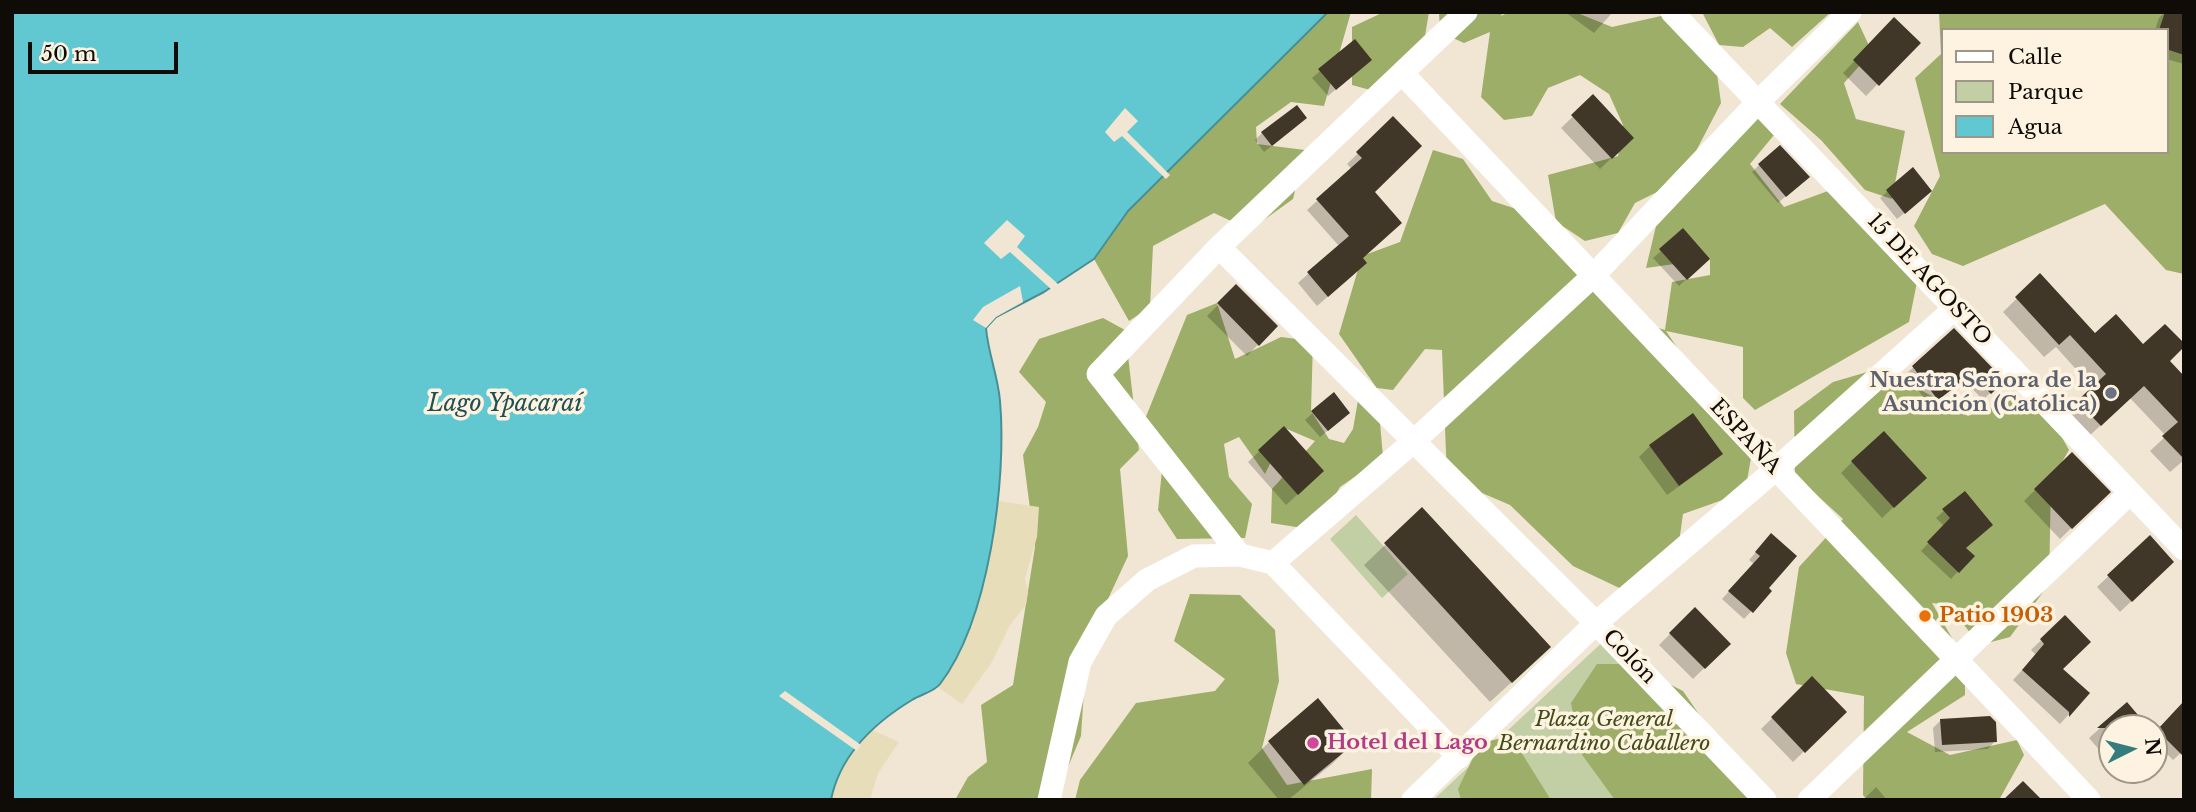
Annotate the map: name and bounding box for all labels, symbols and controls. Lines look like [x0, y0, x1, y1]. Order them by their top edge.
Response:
scale bar [32, 28, 182, 72]
legend [1940, 28, 2168, 154]
text: 50 m [41, 41, 96, 67]
text: Calle [2008, 44, 2062, 70]
text: Parque [2008, 79, 2083, 105]
text: Agua [2008, 114, 2063, 140]
street label: 15 DE AGOSTO [1862, 209, 1996, 351]
place label: Nuestra Señora de la Asunción (Católica) [1869, 368, 2097, 418]
marker: Nuestra Señora de la Asunción (Católica) [2103, 385, 2119, 401]
water label: Lago Ypacaraí [428, 391, 582, 419]
street label: ESPAÑA [1704, 394, 1786, 480]
place label: Patio 1903 [1939, 603, 2053, 629]
marker: Patio 1903 [1917, 608, 1933, 624]
street label: Colón [1597, 625, 1661, 689]
park label: Plaza General Bernardino Caballero [1498, 707, 1710, 757]
north arrow [2098, 714, 2168, 784]
place label: Hotel del Lago [1327, 730, 1488, 756]
marker: Hotel del Lago [1305, 735, 1321, 751]
text: N [2140, 737, 2165, 757]

